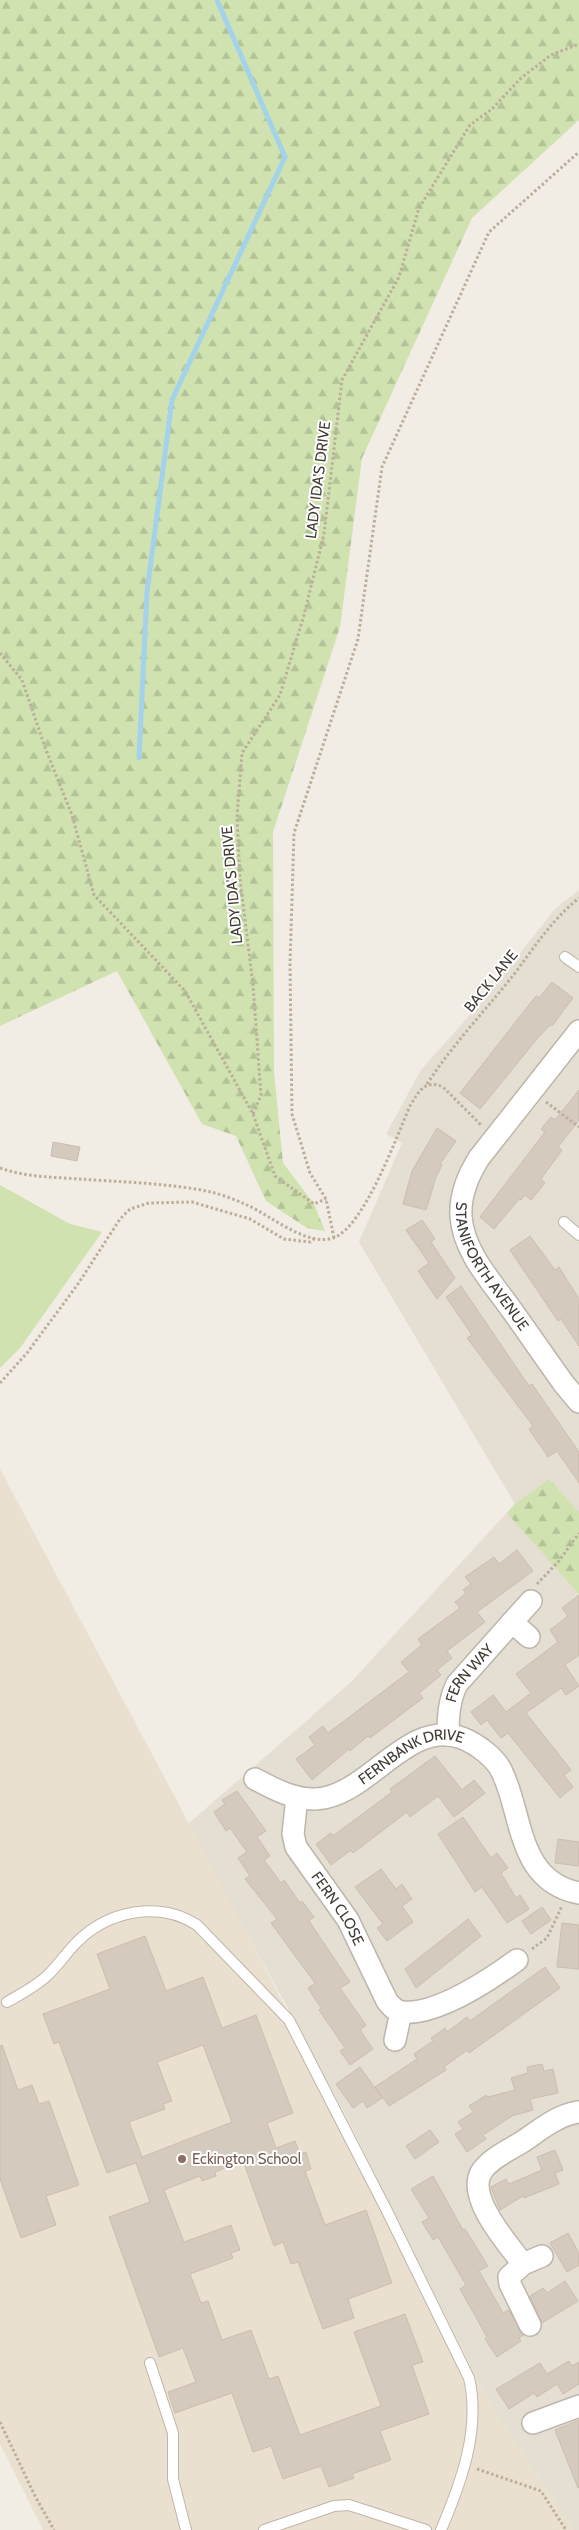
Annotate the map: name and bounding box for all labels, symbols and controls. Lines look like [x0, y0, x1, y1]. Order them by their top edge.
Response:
street label: LADY IDA'S DRIVE [302, 420, 334, 540]
street label: LADY IDA'S DRIVE [218, 825, 246, 945]
street label: BACK LANE [460, 946, 522, 1016]
street label: STANIFORTH AVENUE [452, 1201, 532, 1334]
street label: FERN WAY [442, 1640, 498, 1704]
street label: FERNBANK DRIVE [355, 1726, 466, 1788]
street label: FERN CLOSE [307, 1868, 368, 1948]
place label: Eckington School [192, 2150, 302, 2168]
marker: Eckington School [176, 2153, 188, 2165]

